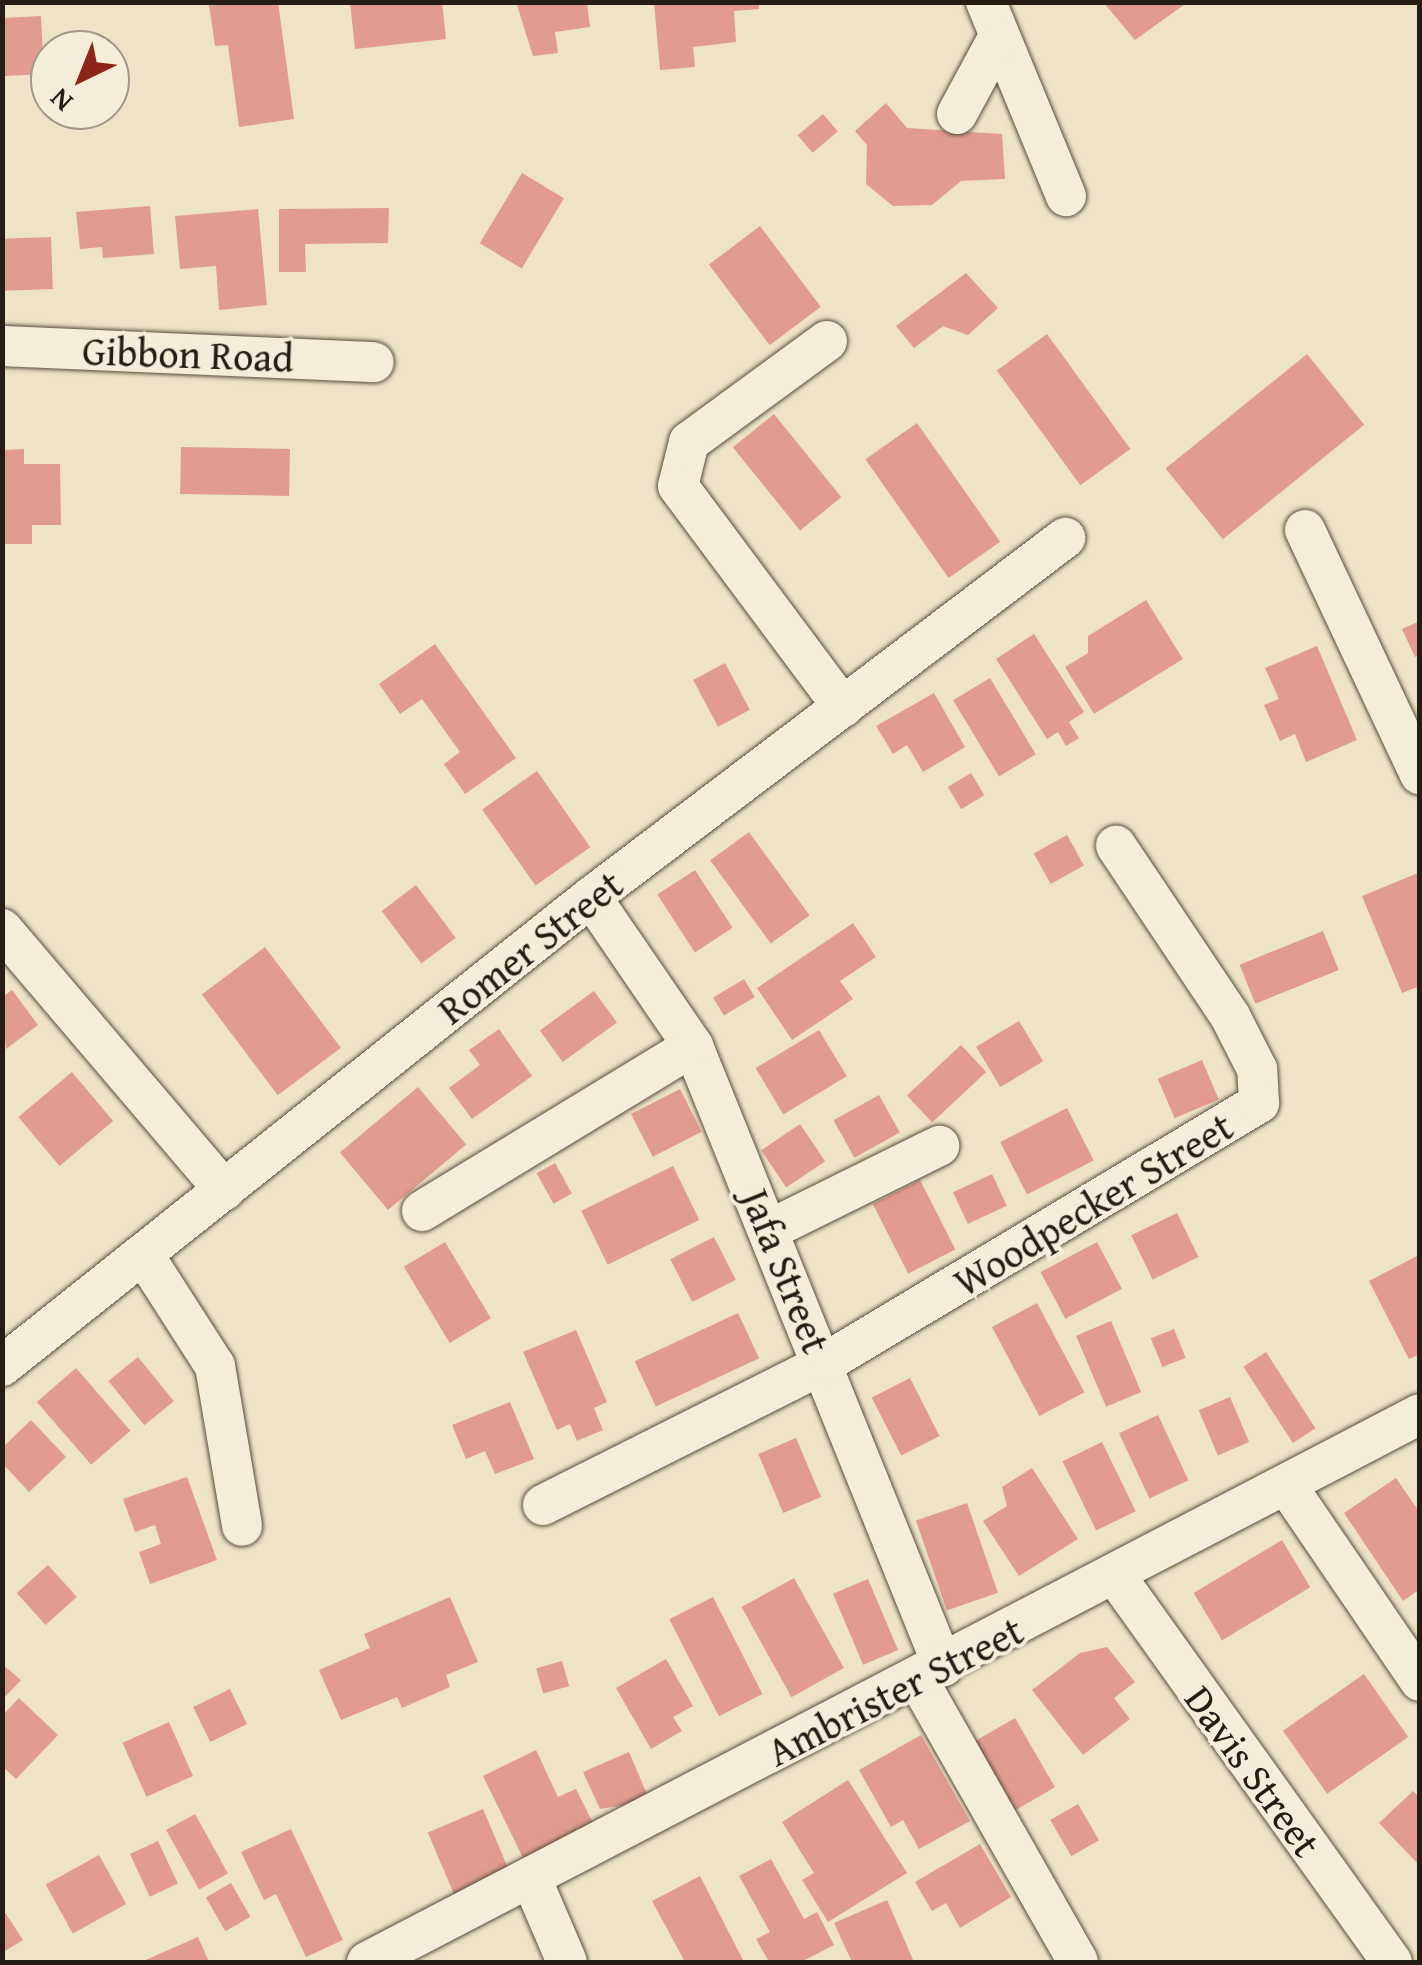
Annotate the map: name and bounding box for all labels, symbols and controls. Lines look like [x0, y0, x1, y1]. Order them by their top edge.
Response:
north arrow [30, 30, 130, 130]
text: N [40, 79, 81, 122]
street label: Gibbon Road [81, 326, 295, 382]
street label: Romer Street [428, 860, 632, 1034]
street label: Woodpecker Street [945, 1102, 1241, 1306]
street label: Jafa Street [731, 1182, 841, 1360]
street label: Ambrister Street [759, 1606, 1031, 1776]
street label: Davis Street [1175, 1676, 1331, 1866]

